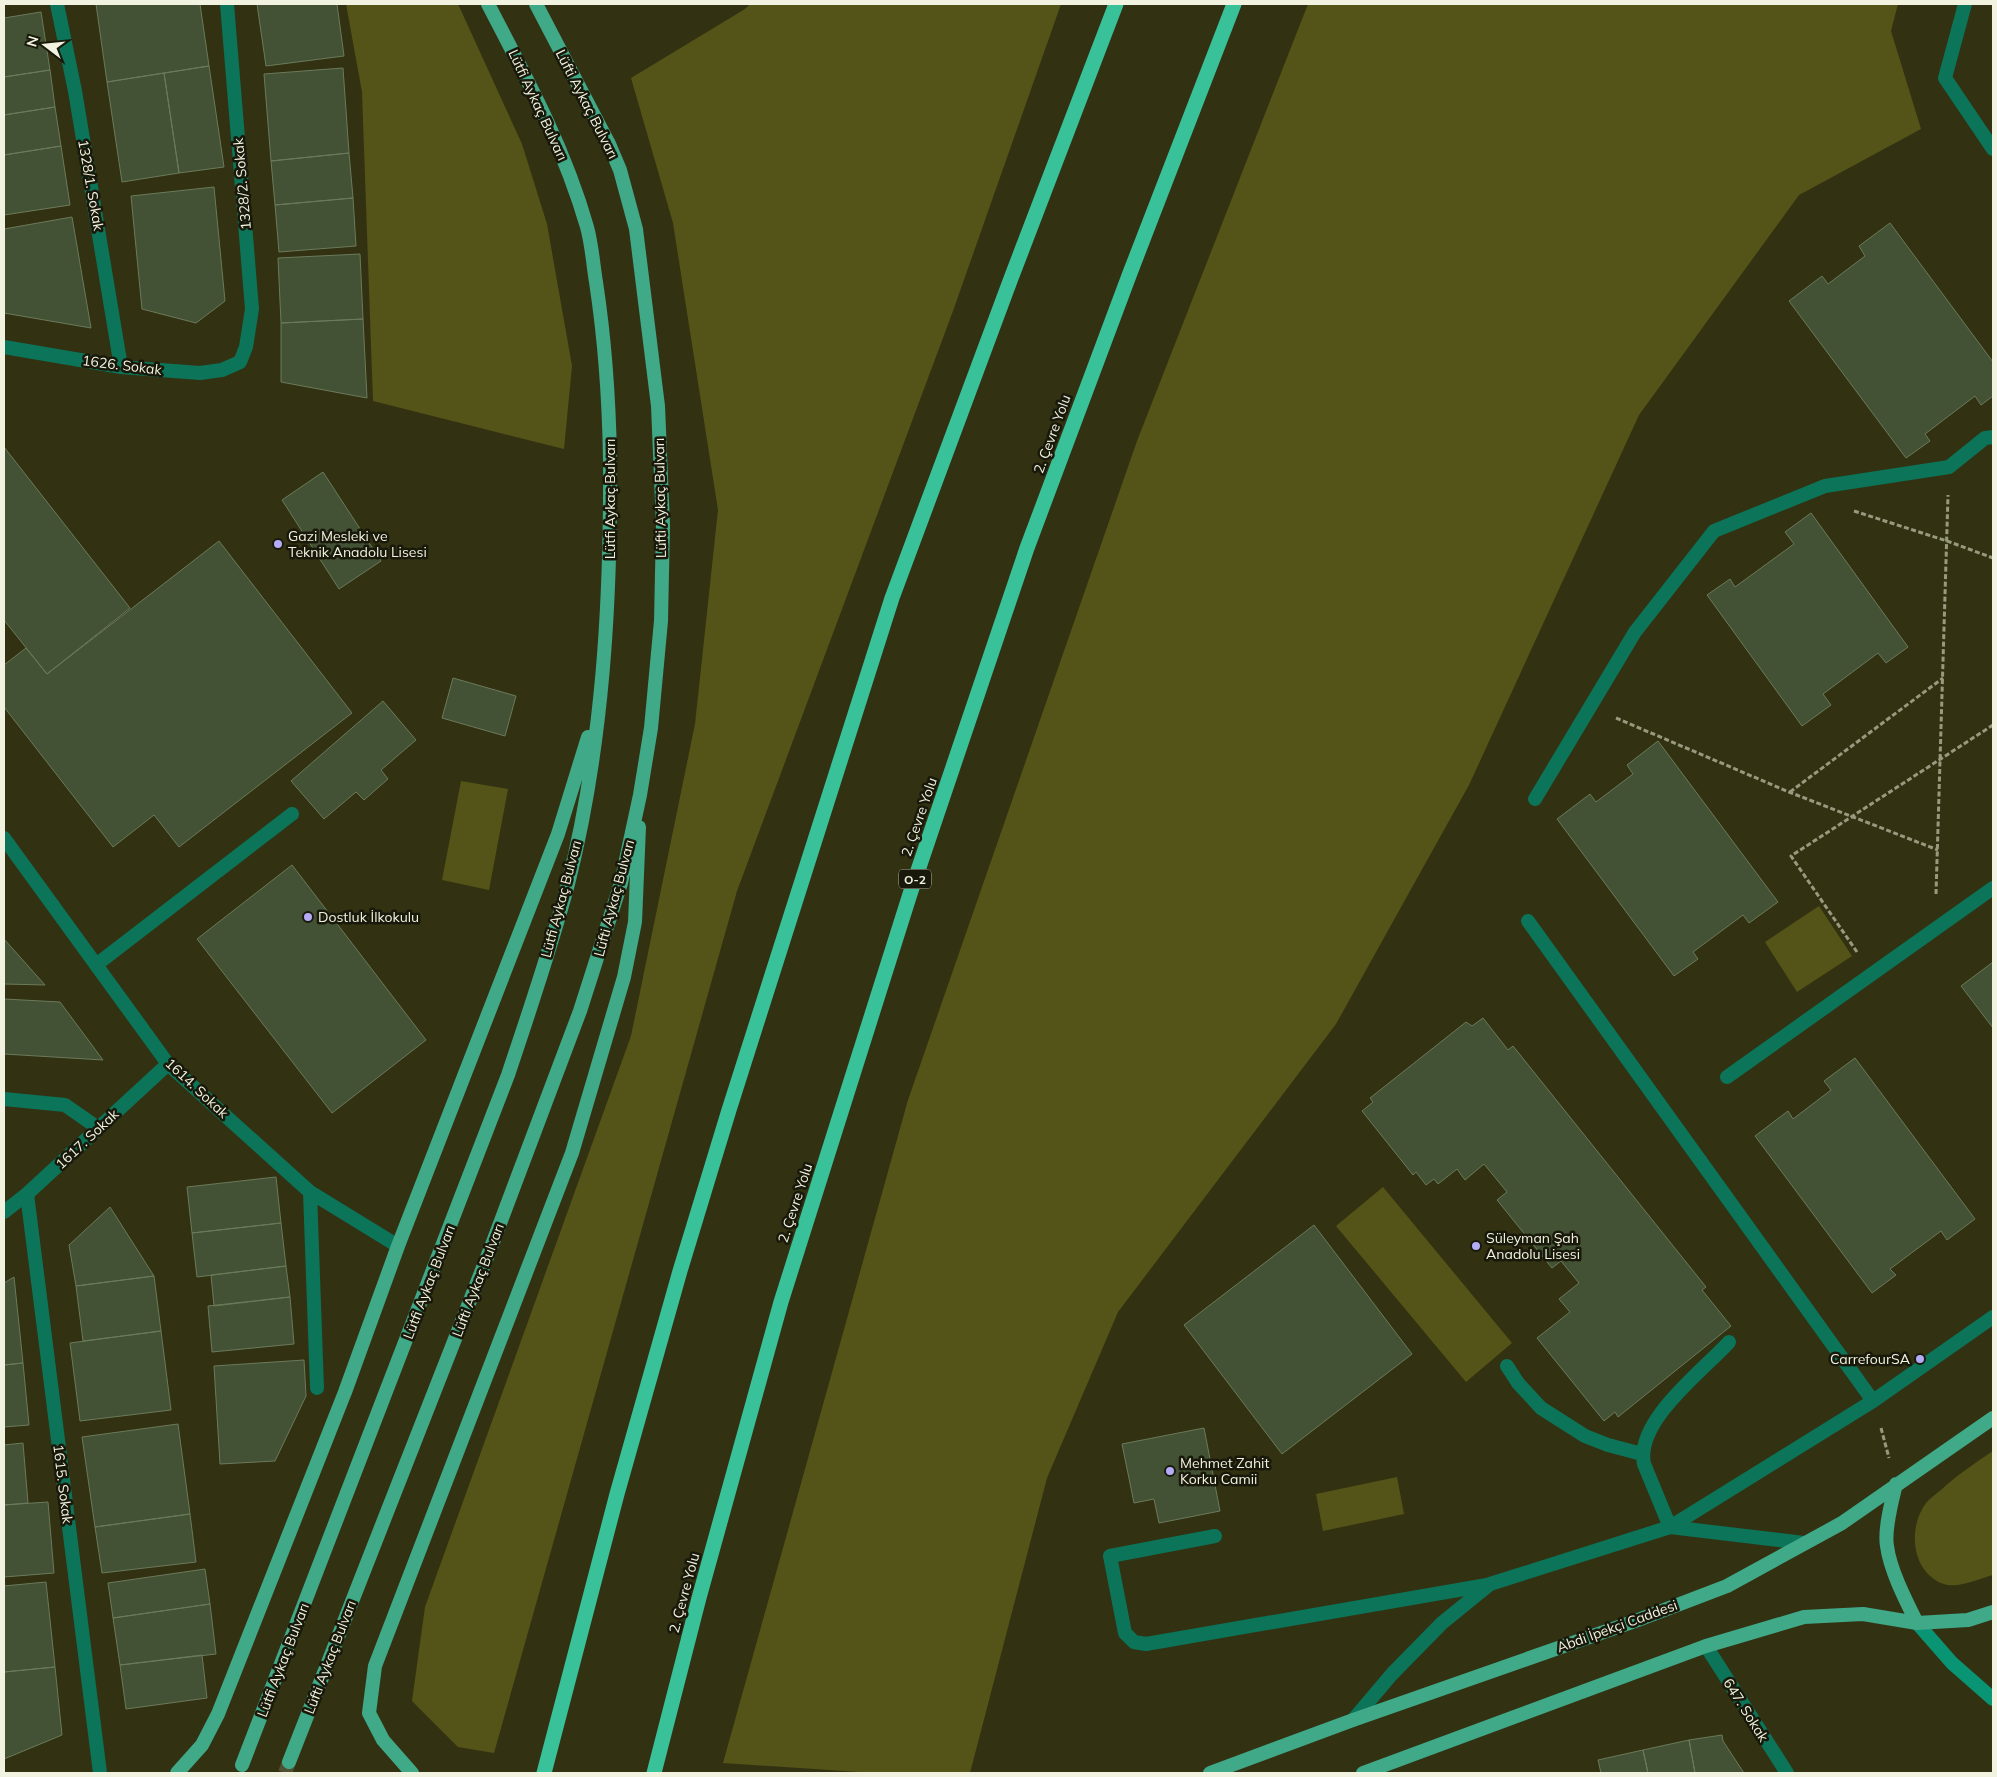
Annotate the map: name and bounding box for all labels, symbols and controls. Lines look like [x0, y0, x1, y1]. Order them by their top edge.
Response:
north arrow [20, 20, 70, 70]
text: N [22, 34, 43, 49]
street label: Lütfi Aykaç Bulvarı [504, 46, 572, 164]
street label: Lüfti Aykaç Bulvarı [552, 46, 622, 162]
street label: 1328/2. Sokak [229, 136, 255, 231]
street label: 1328/1. Sokak [74, 138, 108, 233]
street label: 1626. Sokak [81, 351, 164, 379]
street label: 2. Çevre Yolu [1029, 392, 1075, 476]
street label: Lüfti Aykaç Bulvarı [650, 438, 670, 558]
street label: Lütfi Aykaç Bulvarı [601, 439, 619, 559]
place label: Gazi Mesleki ve Teknik Anadolu Lisesi [288, 527, 427, 561]
marker: Gazi Mesleki ve Teknik Anadolu Lisesi [272, 538, 284, 550]
street label: 2. Çevre Yolu [897, 775, 941, 859]
street label: Lütfi Aykaç Bulvarı [537, 838, 585, 960]
street label: Lüfti Aykaç Bulvarı [590, 838, 638, 958]
road number: O-2 [899, 870, 931, 889]
place label: Dostluk İlkokulu [318, 908, 419, 926]
marker: Dostluk İlkokulu [302, 911, 314, 923]
street label: 1614. Sokak [162, 1054, 233, 1122]
street label: 1617. Sokak [52, 1105, 123, 1173]
street label: 2. Çevre Yolu [774, 1161, 816, 1245]
street label: Lüfti Aykaç Bulvarı [448, 1221, 508, 1339]
street label: Lütfi Aykaç Bulvarı [399, 1222, 459, 1342]
place label: Süleyman Şah Anadolu Lisesi [1486, 1229, 1580, 1263]
marker: Süleyman Şah Anadolu Lisesi [1470, 1240, 1482, 1252]
place label: CarrefourSA [1830, 1350, 1911, 1368]
marker: CarrefourSA [1914, 1353, 1926, 1365]
street label: 1615. Sokak [49, 1443, 77, 1526]
place label: Mehmet Zahit Korku Camii [1180, 1454, 1269, 1488]
marker: Mehmet Zahit Korku Camii [1164, 1465, 1176, 1477]
street label: 2. Çevre Yolu [665, 1551, 703, 1635]
street label: Abdi İpekçi Caddesi [1554, 1596, 1680, 1656]
street label: Lüfti Aykaç Bulvarı [300, 1598, 360, 1716]
street label: Lütfi Aykaç Bulvarı [253, 1600, 313, 1720]
street label: 647. Sokak [1719, 1675, 1773, 1746]

